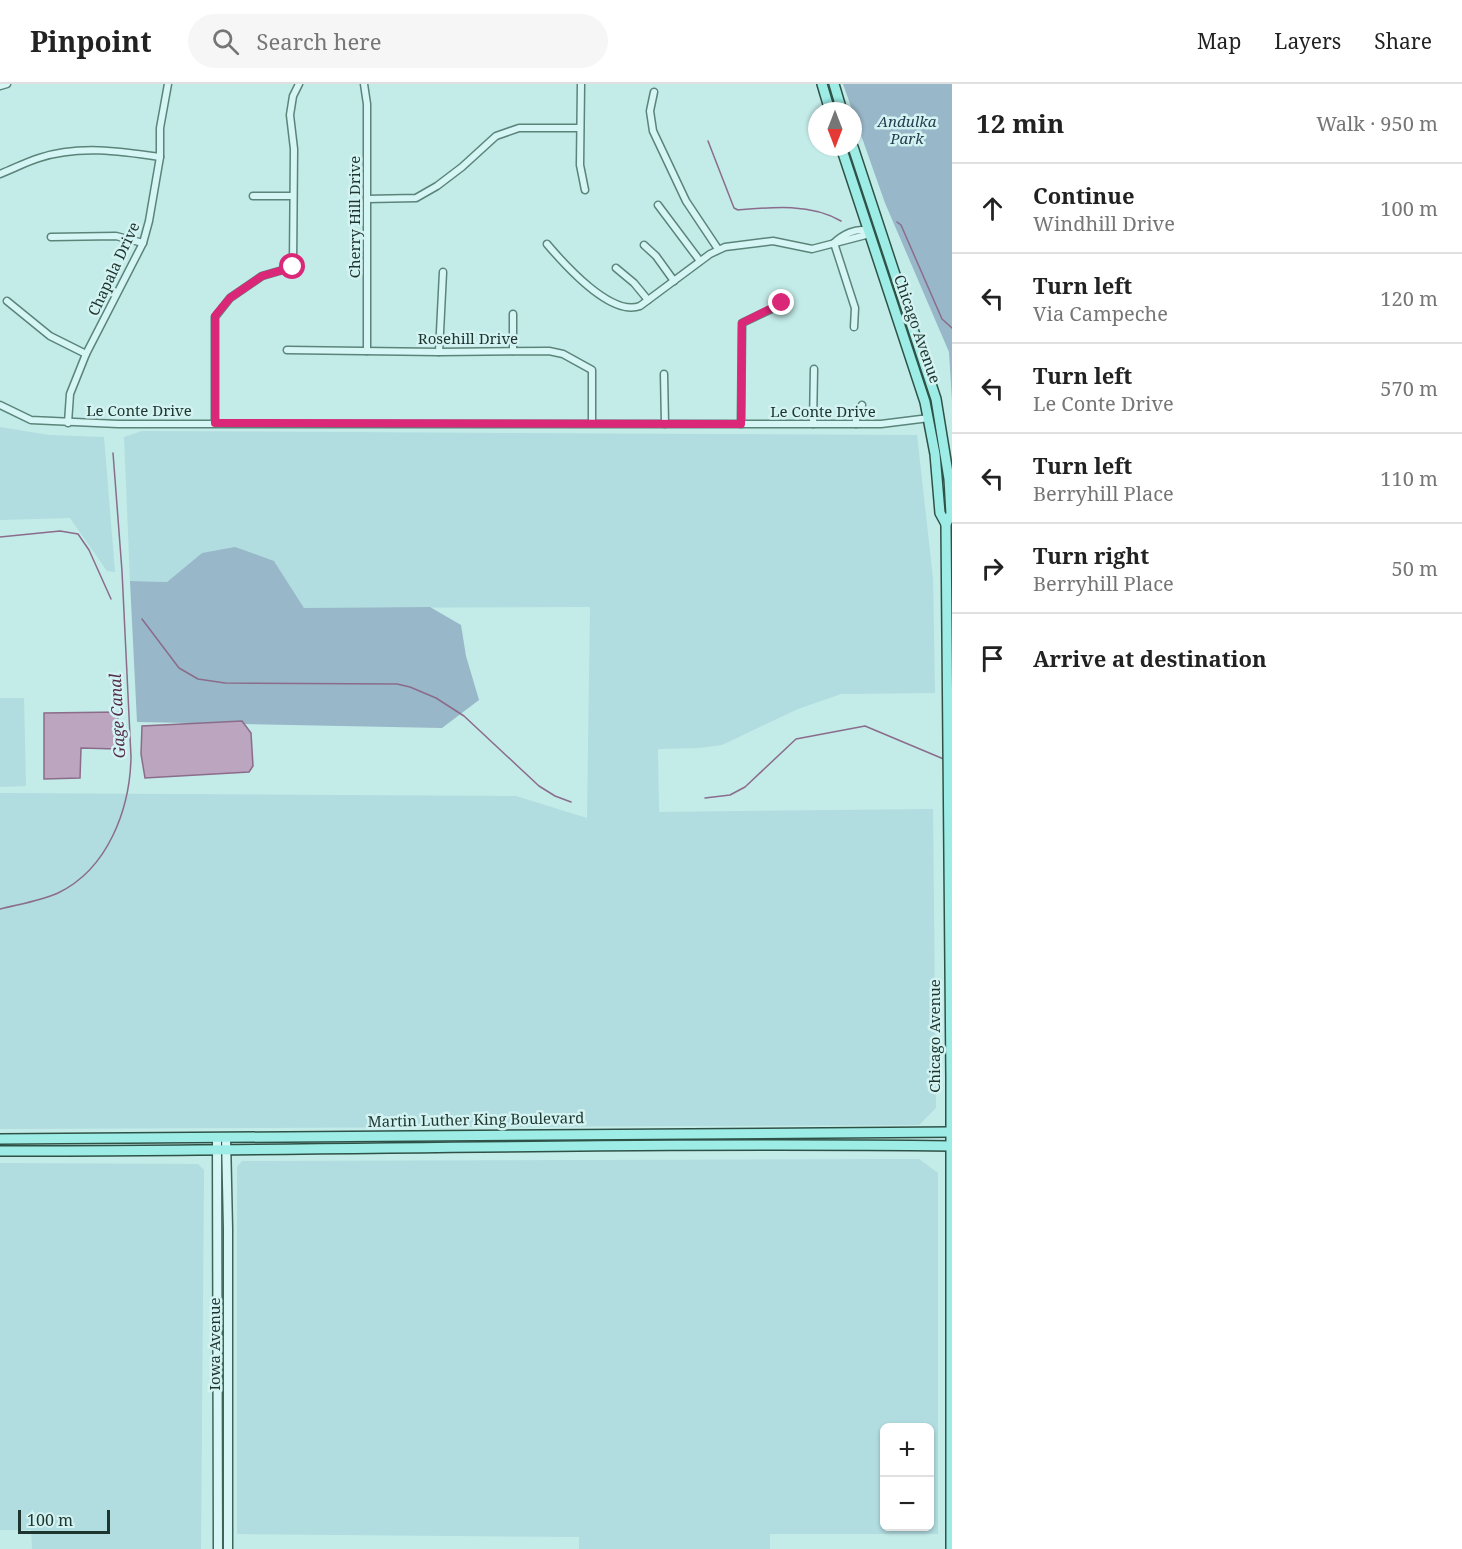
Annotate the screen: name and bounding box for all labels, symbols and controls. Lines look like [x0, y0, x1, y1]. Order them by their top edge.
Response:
search box [188, 14, 608, 68]
text: Pinpoint [30, 22, 152, 60]
icon: search [209, 25, 242, 58]
text: Search here [257, 26, 381, 56]
text: Map [1197, 27, 1241, 55]
text: Layers [1274, 27, 1341, 55]
text: Share [1374, 27, 1432, 55]
north arrow [808, 102, 862, 156]
text: 12 min [976, 105, 1064, 141]
text: Walk · 950 m [1316, 110, 1438, 137]
park label: Andulka Park [876, 111, 937, 148]
street label: Cherry Hill Drive [344, 156, 364, 278]
text: Continue [1033, 180, 1135, 210]
icon: ahead [976, 192, 1009, 225]
text: 100 m [1380, 195, 1438, 222]
text: Windhill Drive [1033, 210, 1175, 237]
street label: Chapala Drive [83, 218, 144, 319]
route start [279, 253, 305, 279]
text: Turn left [1033, 270, 1132, 300]
street label: Chicago Avenue [890, 272, 946, 386]
icon: left [976, 282, 1009, 315]
text: 120 m [1380, 285, 1438, 312]
route end [768, 289, 794, 315]
text: Via Campeche [1033, 300, 1168, 327]
street label: Rosehill Drive [418, 328, 518, 348]
text: Turn left [1033, 360, 1132, 390]
icon: left [976, 372, 1009, 405]
text: 570 m [1380, 375, 1438, 402]
text: Le Conte Drive [1033, 390, 1174, 417]
street label: Le Conte Drive [86, 400, 192, 420]
street label: Le Conte Drive [770, 401, 876, 421]
text: Turn left [1033, 450, 1132, 480]
icon: left [976, 462, 1009, 495]
text: 110 m [1380, 465, 1438, 492]
text: Berryhill Place [1033, 480, 1174, 507]
text: Turn right [1033, 540, 1149, 570]
icon: right [976, 552, 1009, 585]
text: 50 m [1392, 555, 1438, 582]
text: Berryhill Place [1033, 570, 1174, 597]
icon: arrive [976, 642, 1009, 675]
text: Arrive at destination [1033, 643, 1267, 673]
water label: Gage Canal [104, 673, 130, 759]
street label: Chicago Avenue [924, 979, 944, 1093]
street label: Martin Luther King Boulevard [367, 1107, 585, 1131]
street label: Iowa Avenue [204, 1297, 224, 1391]
map controls [880, 1423, 934, 1531]
button: + [880, 1423, 934, 1477]
button: − [880, 1477, 934, 1531]
scale bar [18, 1507, 110, 1534]
text: 100 m [27, 1509, 73, 1531]

